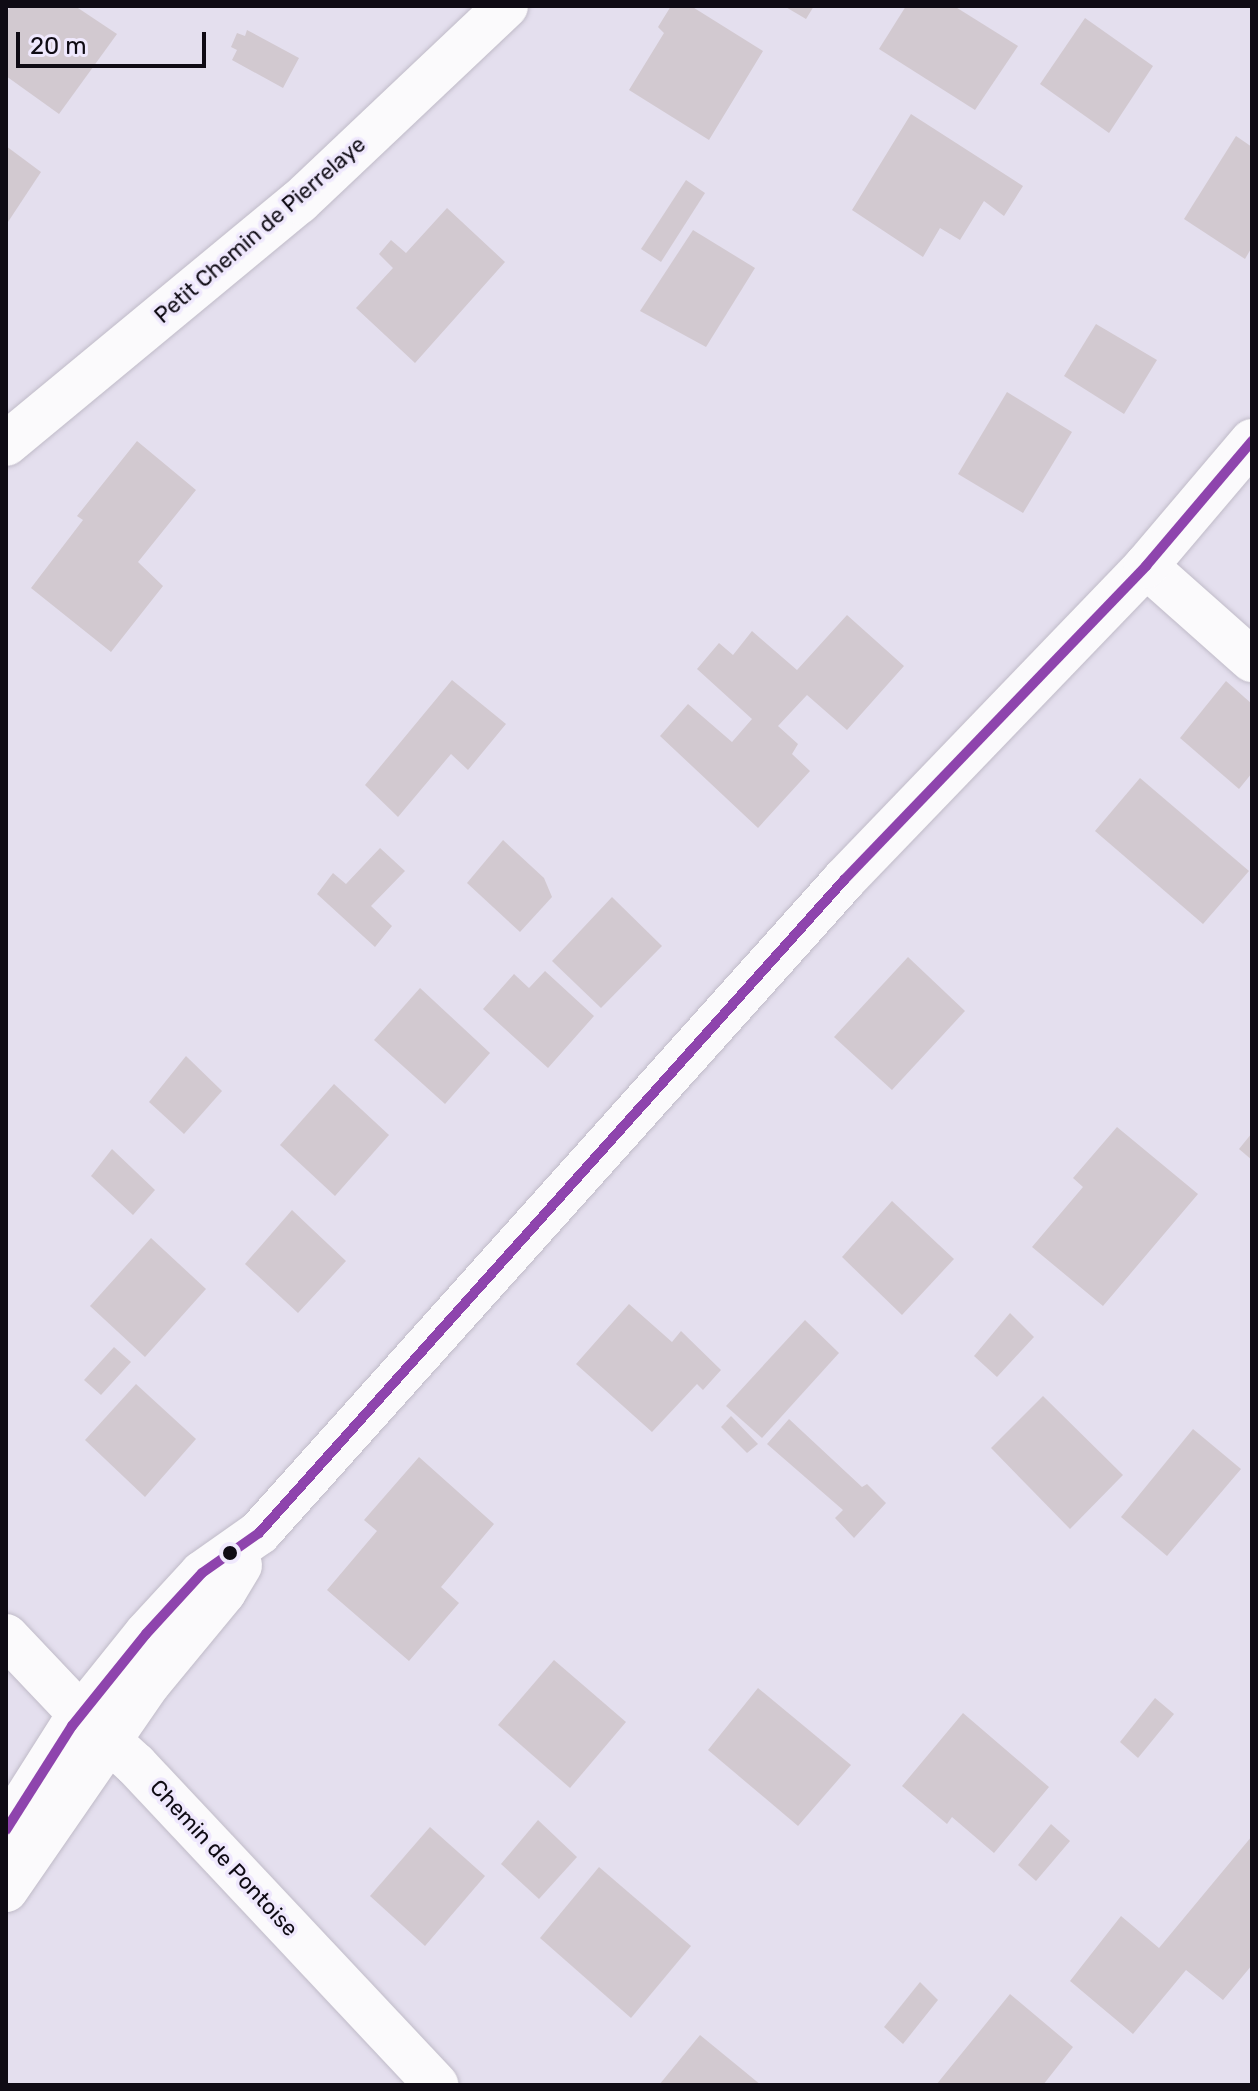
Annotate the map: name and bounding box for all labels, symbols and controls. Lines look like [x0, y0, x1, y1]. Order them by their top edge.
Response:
scale bar [20, 16, 210, 66]
text: 20 m [30, 32, 87, 60]
street label: Petit Chemin de Pierrelaye [149, 131, 371, 329]
unlabelled marker [222, 1545, 238, 1561]
street label: Chemin de Pontoise [145, 1774, 303, 1942]

